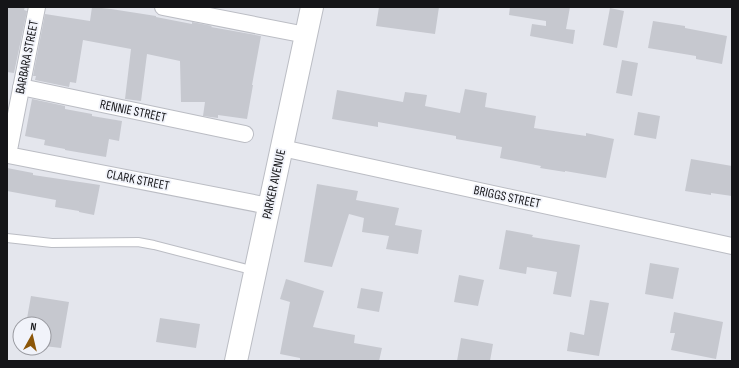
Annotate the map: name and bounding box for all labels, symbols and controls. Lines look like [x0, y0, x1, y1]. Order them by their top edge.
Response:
street label: BARBARA STREET [12, 19, 42, 95]
street label: RENNIE STREET [98, 96, 168, 126]
street label: PARKER AVENUE [259, 148, 289, 220]
street label: CLARK STREET [105, 166, 171, 194]
street label: BRIGGS STREET [472, 182, 542, 212]
north arrow [12, 316, 52, 356]
text: N [30, 320, 37, 333]

